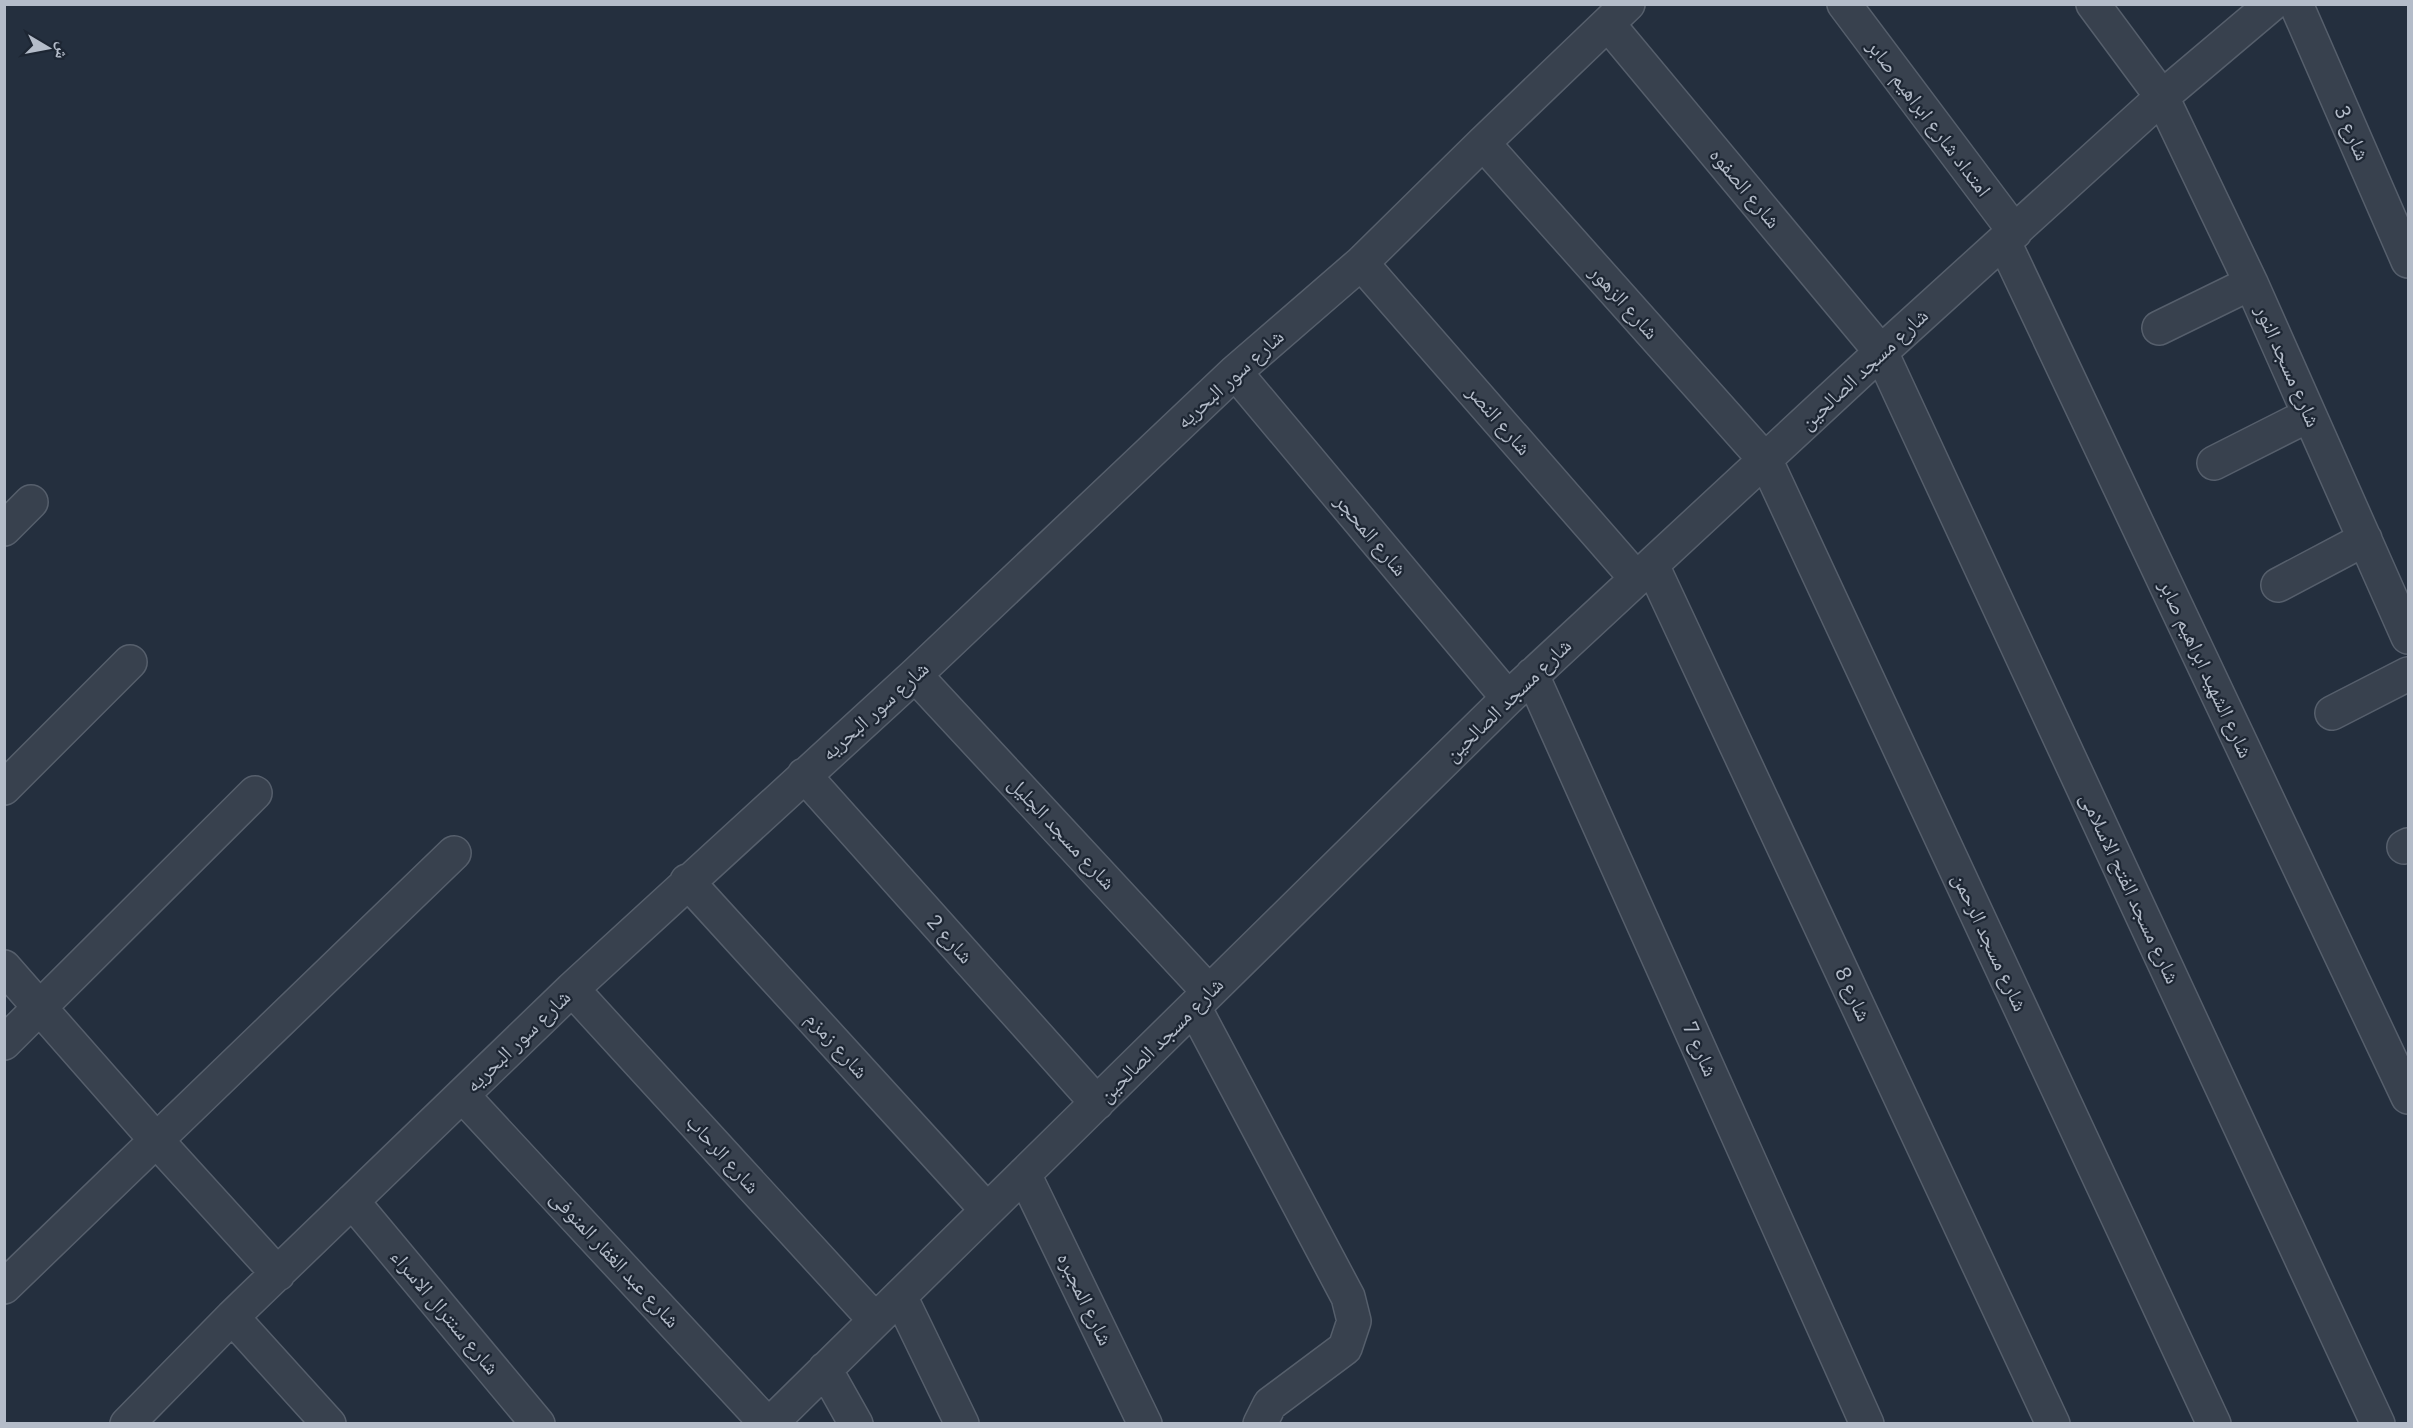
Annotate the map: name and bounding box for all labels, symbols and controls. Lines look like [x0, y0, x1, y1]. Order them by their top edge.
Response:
north arrow [18, 18, 78, 78]
street label: امتداد شارع ابراهيم صابر [1860, 32, 1998, 202]
text: ش [51, 41, 74, 61]
street label: شارع 3 [2328, 101, 2377, 165]
street label: شارع الصفوه [1704, 141, 1788, 234]
street label: شارع الزهور [1583, 257, 1666, 345]
street label: شارع مسجد النور [2249, 299, 2328, 431]
street label: شارع مسجد الصالحين [1793, 301, 1934, 435]
street label: شارع سور البحريه [1169, 322, 1289, 434]
street label: شارع النصر [1461, 377, 1538, 461]
street label: شارع المحجر [1328, 486, 1414, 581]
street label: شارع الشهيد ابراهيم صابر [2152, 574, 2260, 763]
street label: شارع مسجد الصالحين [1438, 631, 1577, 767]
street label: شارع سور البحريه [814, 654, 934, 766]
street label: شارع مسجد الجليل [1003, 769, 1123, 895]
street label: شارع مسجد الفتح الاسلامى [2074, 787, 2188, 988]
street label: شارع مسجد الرحمن [1947, 868, 2035, 1015]
street label: شارع 2 [921, 908, 980, 969]
street label: شارع 8 [1829, 962, 1879, 1026]
street label: شارع مسجد الصالحين [1091, 970, 1229, 1108]
street label: شارع سور البحريه [459, 983, 576, 1098]
street label: شارع زمزم [799, 1005, 875, 1085]
street label: شارع 7 [1676, 1017, 1725, 1081]
street label: شارع الرحاب [681, 1108, 767, 1199]
street label: شارع عبد الغفار المنوفى [545, 1183, 687, 1333]
street label: شارع سنترال الاسراء [385, 1243, 507, 1380]
street label: شارع المجبره [1051, 1247, 1120, 1350]

